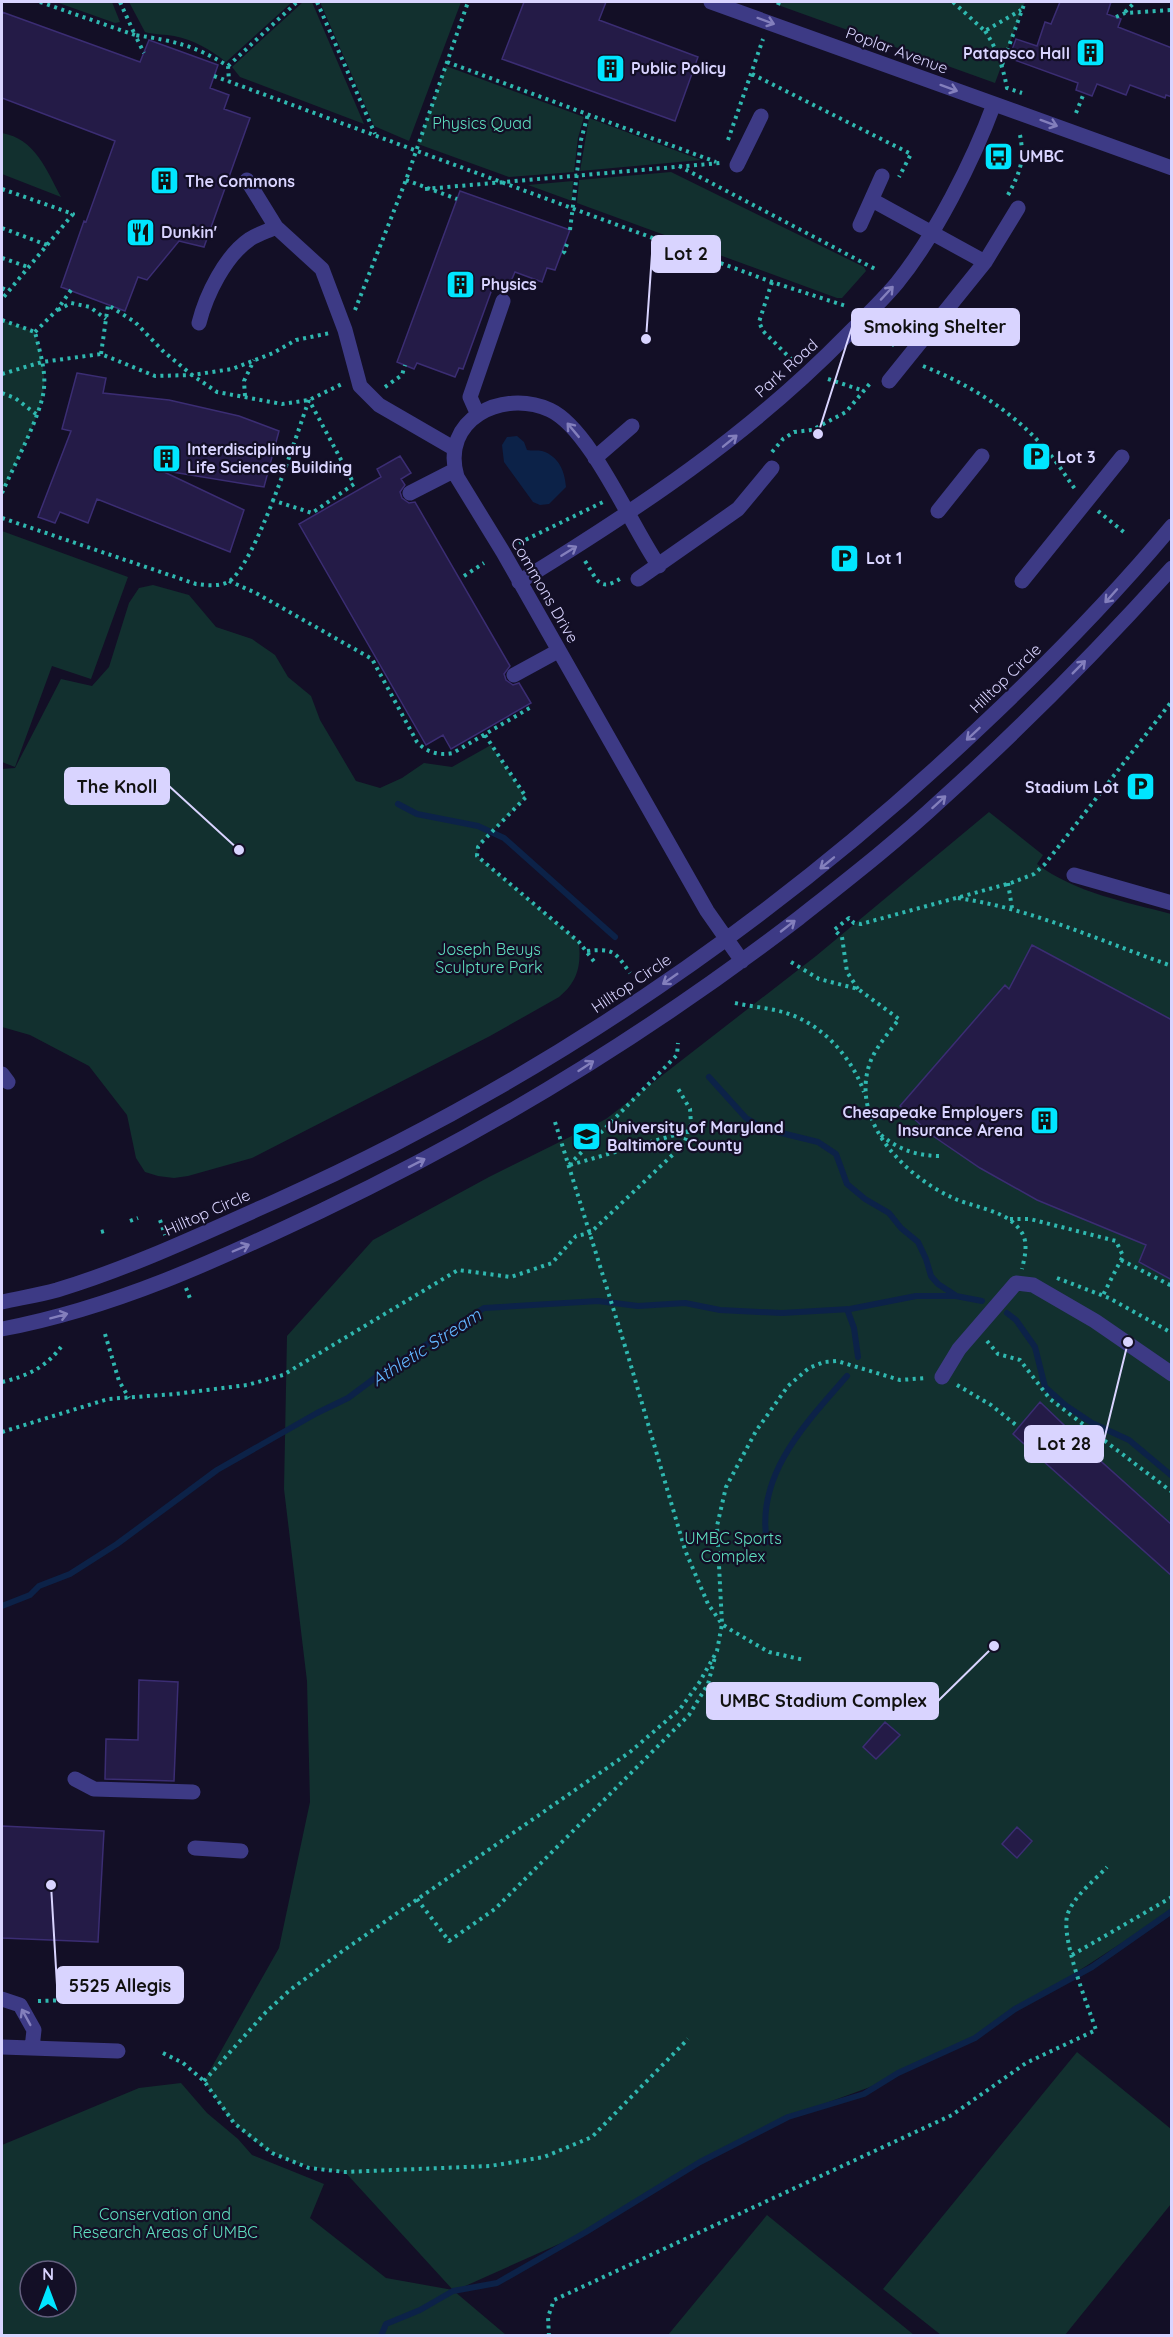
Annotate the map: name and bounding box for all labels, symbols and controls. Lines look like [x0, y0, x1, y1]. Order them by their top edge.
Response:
one-way arrow [756, 17, 775, 28]
street label: Poplar Avenue [843, 22, 951, 78]
building icon: Patapsco Hall [1075, 37, 1107, 69]
place label: Patapsco Hall [963, 43, 1070, 63]
building icon: Public Policy [594, 52, 626, 84]
place label: Public Policy [631, 58, 726, 78]
one-way arrow [940, 84, 958, 95]
park label: Physics Quad [432, 113, 532, 133]
one-way arrow [1039, 119, 1058, 130]
bus stop icon: UMBC [982, 140, 1014, 172]
place label: UMBC [1019, 146, 1064, 166]
building icon: The Commons [148, 165, 180, 197]
place label: The Commons [185, 171, 295, 191]
restaurant icon: Dunkin' [124, 216, 156, 248]
place label: Dunkin' [161, 222, 217, 242]
callout: Lot 2 [652, 236, 720, 272]
text: Lot 2 [664, 242, 708, 265]
building icon: Physics [444, 268, 476, 300]
place label: Physics [481, 274, 537, 294]
one-way arrow [880, 286, 894, 301]
callout: Smoking Shelter [852, 309, 1019, 345]
text: Smoking Shelter [864, 315, 1007, 338]
street label: Park Road [750, 334, 822, 402]
one-way arrow [566, 422, 579, 438]
one-way arrow [721, 434, 737, 447]
place label: Interdisciplinary Life Sciences Building [187, 439, 352, 477]
parking icon: Lot 3 [1020, 441, 1052, 473]
building icon: Interdisciplinary Life Sciences Building [150, 442, 182, 474]
place label: Lot 3 [1057, 447, 1096, 467]
street label: Commons Drive [507, 534, 583, 646]
parking icon: Lot 1 [829, 542, 861, 574]
one-way arrow [560, 544, 577, 556]
place label: Lot 1 [866, 548, 902, 568]
one-way arrow [1104, 589, 1118, 604]
street label: Hilltop Circle [965, 639, 1045, 717]
one-way arrow [1072, 660, 1087, 675]
one-way arrow [965, 727, 980, 741]
callout: The Knoll [65, 768, 169, 804]
parking icon: Stadium Lot [1124, 771, 1156, 803]
text: The Knoll [77, 775, 157, 798]
place label: Stadium Lot [1025, 777, 1119, 797]
one-way arrow [931, 795, 946, 809]
one-way arrow [819, 857, 835, 870]
one-way arrow [780, 919, 796, 932]
park label: Joseph Beuys Sculpture Park [435, 939, 543, 977]
street label: Hilltop Circle [587, 949, 675, 1017]
one-way arrow [662, 973, 679, 985]
one-way arrow [577, 1060, 594, 1072]
place label: Chesapeake Employers Insurance Arena [842, 1102, 1023, 1140]
building icon: Chesapeake Employers Insurance Arena [1028, 1105, 1060, 1137]
place label: University of Maryland Baltimore County [607, 1117, 784, 1155]
school or university icon: University of Maryland Baltimore County [570, 1120, 602, 1152]
one-way arrow [408, 1157, 425, 1169]
street label: Hilltop Circle [161, 1184, 253, 1240]
one-way arrow [231, 1242, 250, 1253]
water label: Athletic Stream [367, 1303, 486, 1391]
one-way arrow [49, 1309, 68, 1321]
callout: Lot 28 [1025, 1426, 1103, 1462]
text: Lot 28 [1037, 1432, 1091, 1455]
park label: UMBC Sports Complex [684, 1528, 782, 1566]
callout: UMBC Stadium Complex [707, 1683, 938, 1719]
text: UMBC Stadium Complex [719, 1689, 927, 1712]
callout: 5525 Allegis [57, 1967, 183, 2003]
text: 5525 Allegis [69, 1974, 172, 1997]
one-way arrow [20, 2009, 32, 2026]
park label: Conservation and Research Areas of UMBC [72, 2204, 258, 2242]
north arrow [18, 2259, 78, 2319]
text: N [42, 2264, 54, 2284]

